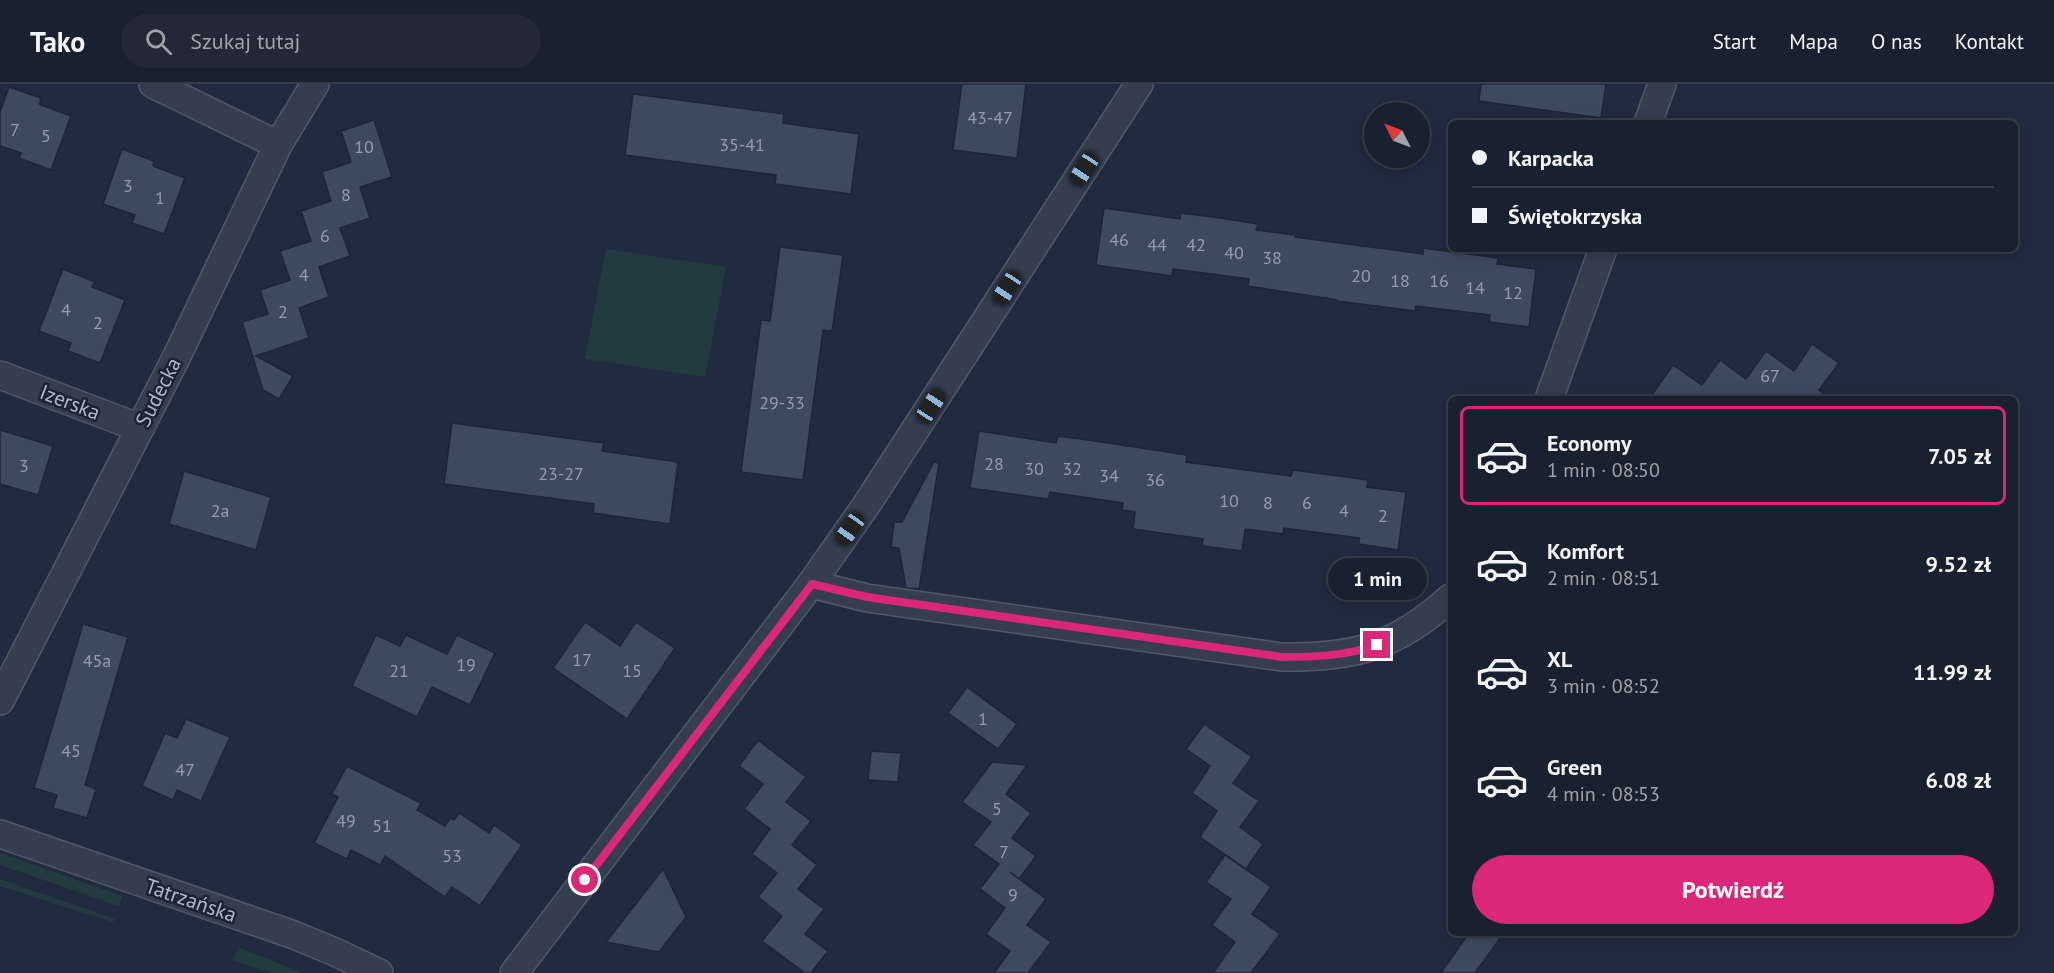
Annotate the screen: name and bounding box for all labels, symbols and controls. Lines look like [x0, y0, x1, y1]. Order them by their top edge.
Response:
search box [121, 14, 541, 68]
text: Tako [30, 23, 85, 60]
icon: search [142, 25, 175, 58]
text: Szukaj tutaj [190, 27, 300, 55]
text: Start [1713, 28, 1756, 55]
text: Mapa [1789, 28, 1838, 55]
text: O nas [1871, 28, 1922, 55]
text: Kontakt [1955, 28, 2024, 55]
north arrow [1364, 102, 1430, 168]
map controls [1364, 102, 1430, 168]
house number: 43-47 [967, 106, 1013, 129]
house number: 7 [10, 118, 20, 141]
house number: 5 [41, 124, 51, 147]
house number: 35-41 [719, 133, 765, 156]
house number: 10 [354, 135, 374, 158]
text: Karpacka [1508, 144, 1594, 172]
car [1067, 149, 1101, 189]
house number: 3 [123, 174, 133, 197]
house number: 8 [341, 183, 351, 206]
house number: 1 [155, 186, 165, 209]
text: Świętokrzyska [1508, 202, 1642, 230]
house number: 6 [320, 224, 330, 247]
house number: 46 [1109, 228, 1129, 251]
house number: 44 [1147, 233, 1167, 256]
house number: 42 [1186, 233, 1206, 256]
house number: 40 [1224, 241, 1244, 264]
house number: 38 [1262, 246, 1282, 269]
house number: 4 [299, 263, 309, 286]
house number: 20 [1351, 264, 1371, 287]
car [990, 268, 1024, 308]
house number: 18 [1390, 269, 1410, 292]
house number: 16 [1429, 269, 1449, 292]
house number: 14 [1465, 276, 1485, 299]
house number: 12 [1503, 281, 1523, 304]
house number: 4 [61, 298, 71, 321]
house number: 2 [278, 300, 288, 323]
house number: 2 [93, 311, 103, 334]
street label: Sudecka [129, 353, 187, 431]
house number: 67 [1760, 364, 1780, 387]
street label: Izerska [36, 378, 104, 426]
car [914, 386, 948, 426]
house number: 29-33 [759, 391, 805, 414]
icon: car [1475, 429, 1529, 483]
text: Economy [1547, 429, 1631, 457]
text: 7.05 zł [1928, 442, 1991, 470]
house number: 28 [984, 452, 1004, 475]
house number: 3 [19, 454, 29, 477]
house number: 30 [1024, 457, 1044, 480]
house number: 32 [1062, 457, 1082, 480]
text: 1 min · 08:50 [1547, 457, 1660, 483]
house number: 23-27 [538, 462, 584, 485]
house number: 34 [1099, 464, 1119, 487]
house number: 36 [1145, 468, 1165, 491]
house number: 10 [1219, 489, 1239, 512]
house number: 8 [1263, 491, 1273, 514]
house number: 6 [1302, 491, 1312, 514]
house number: 2a [211, 499, 229, 522]
house number: 4 [1339, 499, 1349, 522]
house number: 2 [1378, 504, 1388, 527]
car [832, 509, 868, 549]
icon: car [1475, 537, 1529, 591]
text: Komfort [1547, 537, 1624, 565]
text: 9.52 zł [1926, 550, 1991, 578]
callout: 1 min [1328, 558, 1426, 600]
text: 2 min · 08:51 [1547, 565, 1660, 591]
text: 1 min [1353, 566, 1402, 592]
route end [1363, 631, 1390, 658]
icon: car [1475, 645, 1529, 699]
text: XL [1547, 645, 1572, 673]
house number: 17 [572, 648, 592, 671]
house number: 45a [83, 649, 111, 672]
house number: 19 [456, 653, 476, 676]
text: 11.99 zł [1913, 658, 1991, 686]
house number: 21 [389, 659, 409, 682]
house number: 15 [622, 659, 642, 682]
text: 3 min · 08:52 [1547, 673, 1660, 699]
house number: 1 [978, 707, 988, 730]
house number: 45 [61, 739, 81, 762]
icon: car [1475, 753, 1529, 807]
text: Green [1547, 753, 1602, 781]
house number: 47 [175, 758, 195, 781]
text: 6.08 zł [1926, 766, 1991, 794]
text: 4 min · 08:53 [1547, 781, 1660, 807]
house number: 5 [992, 797, 1002, 820]
house number: 49 [336, 809, 356, 832]
house number: 51 [372, 814, 392, 837]
house number: 7 [999, 840, 1009, 863]
house number: 53 [442, 844, 462, 867]
button: Potwierdź [1472, 855, 1994, 924]
route start [571, 866, 598, 893]
street label: Tatrzańska [142, 872, 240, 928]
house number: 9 [1008, 883, 1018, 906]

